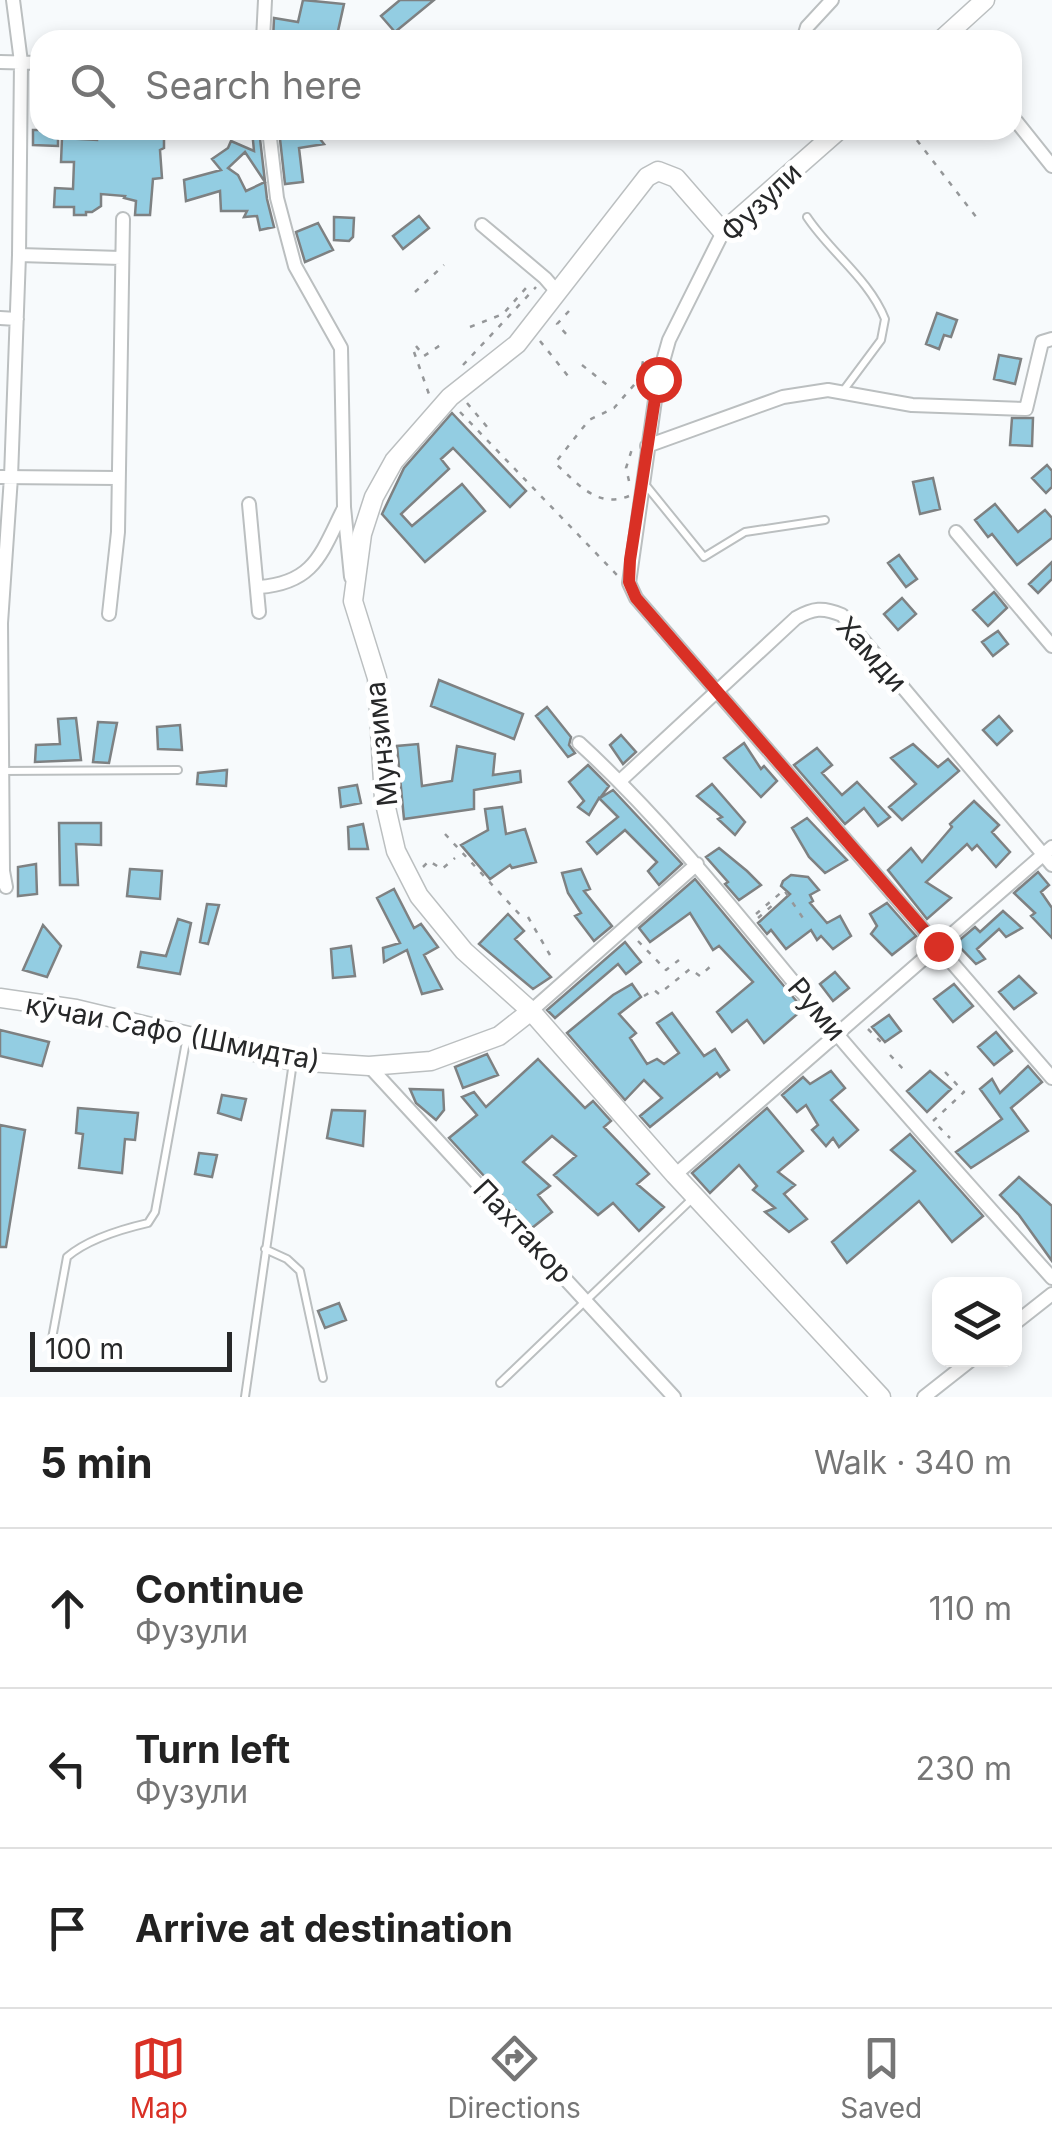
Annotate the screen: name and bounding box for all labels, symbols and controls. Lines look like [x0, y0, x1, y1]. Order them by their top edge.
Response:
search box [30, 30, 1022, 140]
icon: search [65, 58, 120, 113]
text: Search here [145, 62, 362, 108]
street label: Фузули [714, 155, 808, 249]
route start [636, 357, 682, 403]
street label: Хамди [830, 610, 914, 698]
street label: Мунзима [358, 680, 404, 808]
route end [916, 924, 962, 970]
street label: Руми [781, 971, 853, 1047]
street label: кӯчаи Сафо (Шмидта) [23, 987, 323, 1077]
street label: Пахтакор [466, 1172, 580, 1290]
map controls [932, 1277, 1022, 1367]
button: layers [932, 1277, 1022, 1367]
scale bar [30, 1327, 232, 1372]
text: 100 m [45, 1332, 124, 1366]
text: 5 min [40, 1437, 153, 1488]
text: Walk · 340 m [814, 1443, 1012, 1482]
text: Continue [135, 1566, 304, 1612]
icon: ahead [40, 1581, 95, 1636]
text: 110 m [929, 1589, 1012, 1628]
text: Фузули [135, 1612, 248, 1651]
text: Turn left [135, 1726, 290, 1772]
icon: left [40, 1741, 95, 1796]
text: 230 m [916, 1749, 1012, 1788]
text: Фузули [135, 1772, 248, 1811]
icon: arrive [40, 1901, 95, 1956]
text: Arrive at destination [135, 1905, 513, 1951]
tab: Map [130, 2031, 188, 2125]
tab: Directions [447, 2031, 581, 2125]
tab: Saved [840, 2031, 922, 2125]

